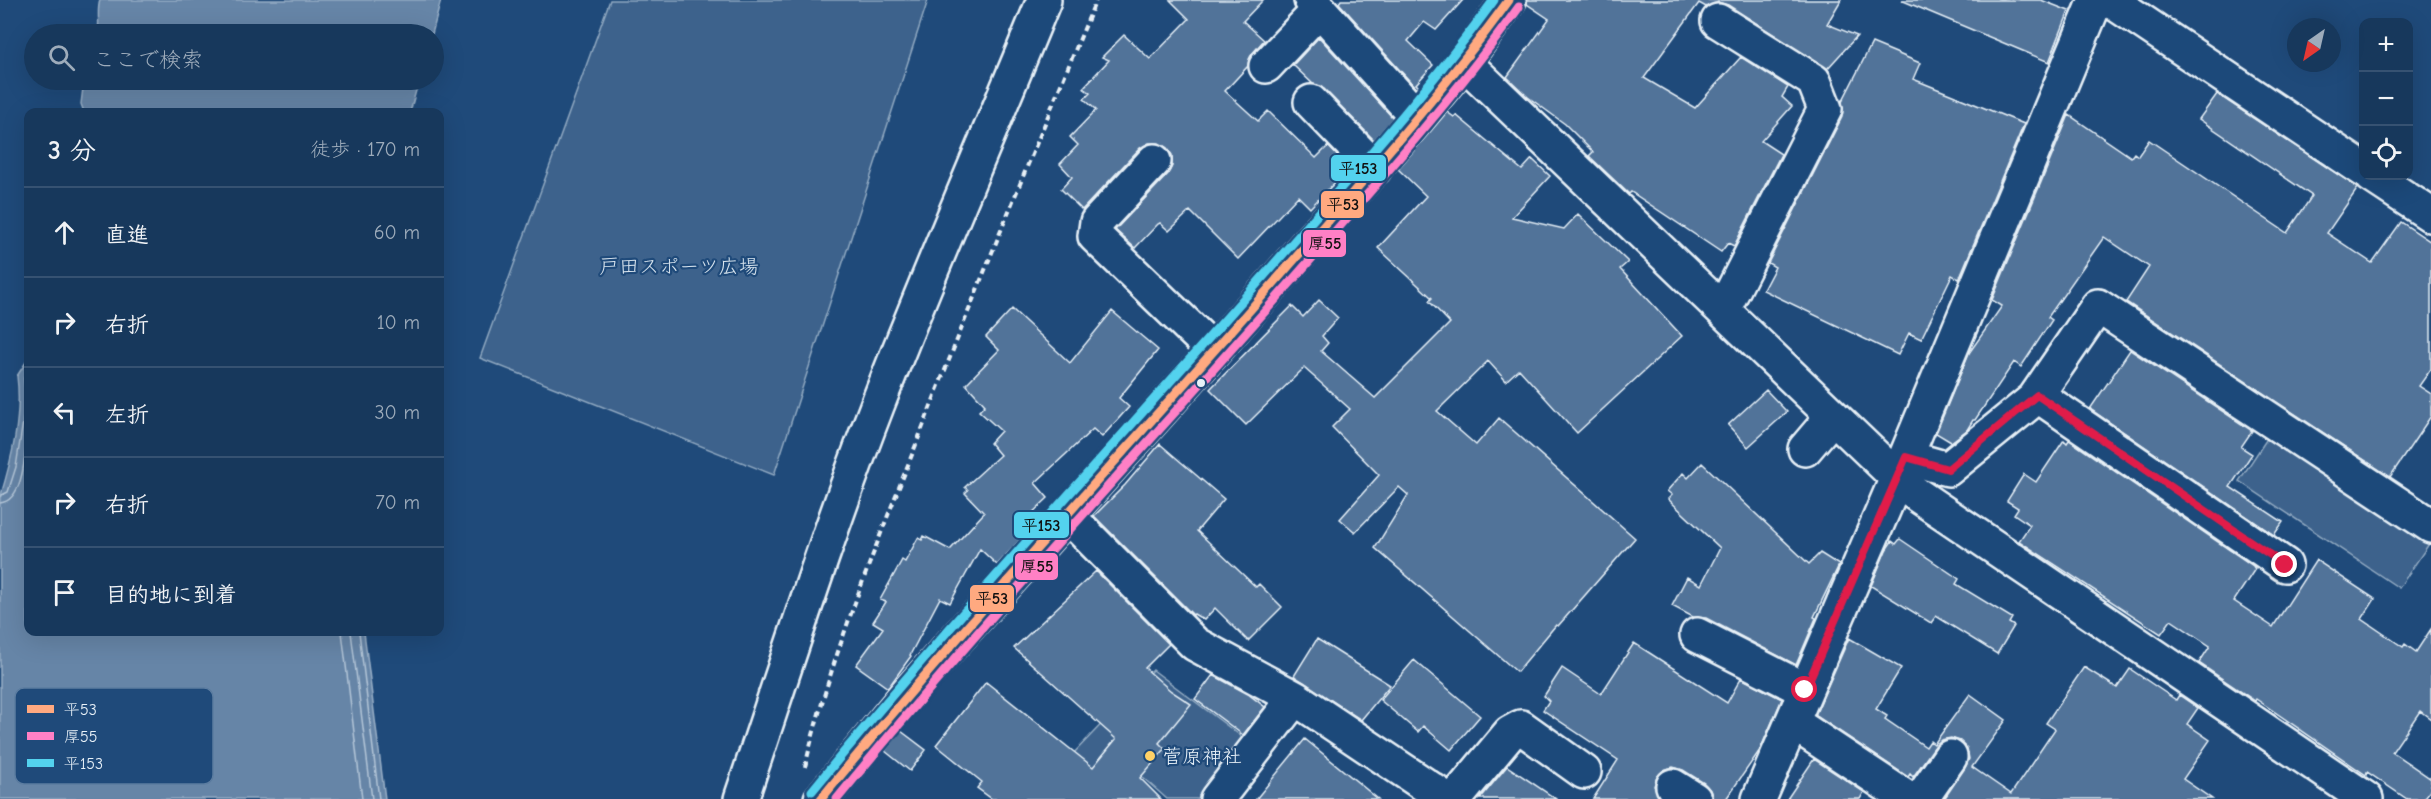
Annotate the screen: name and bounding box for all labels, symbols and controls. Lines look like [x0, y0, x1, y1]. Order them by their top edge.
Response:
north arrow [2287, 18, 2341, 72]
map controls [2359, 18, 2413, 180]
button: + [2359, 18, 2413, 72]
search box [24, 24, 444, 90]
icon: search [45, 41, 78, 74]
text: ここで検索 [93, 47, 203, 73]
button: − [2359, 72, 2413, 126]
button: locate [2359, 126, 2413, 180]
text: 3 分 [48, 136, 96, 166]
text: 徒歩 · 170 m [310, 138, 420, 161]
line badge: 平153 [1330, 154, 1387, 182]
text: 平153 [1339, 160, 1377, 178]
line badge: 平53 [1320, 190, 1365, 219]
text: 平53 [1327, 196, 1359, 214]
icon: ahead [48, 216, 81, 249]
text: 60 m [374, 221, 420, 244]
text: 直進 [105, 222, 149, 248]
line badge: 厚55 [1302, 229, 1347, 258]
text: 厚55 [1309, 235, 1342, 253]
park label: 戸田スポーツ広場 [599, 255, 759, 278]
icon: right [48, 306, 81, 339]
text: 10 m [377, 311, 420, 334]
text: 右折 [105, 312, 149, 338]
unlabelled marker [1195, 377, 1207, 389]
icon: left [48, 396, 81, 429]
text: 30 m [374, 401, 420, 424]
text: 左折 [105, 402, 149, 428]
icon: right [48, 486, 81, 519]
text: 70 m [375, 491, 420, 514]
text: 右折 [105, 492, 149, 518]
line badge: 平153 [1013, 511, 1070, 539]
text: 平153 [1022, 517, 1060, 535]
route end [2271, 551, 2297, 577]
line badge: 厚55 [1014, 552, 1059, 581]
text: 厚55 [1021, 558, 1054, 576]
icon: arrive [48, 576, 81, 609]
text: 目的地に到着 [105, 582, 237, 608]
line badge: 平53 [969, 584, 1015, 613]
text: 平53 [976, 590, 1008, 608]
route start [1791, 676, 1817, 702]
legend [15, 688, 213, 784]
text: 平53 [64, 701, 97, 719]
text: 厚55 [64, 728, 97, 746]
place label: 菅原神社 [1162, 745, 1242, 768]
marker: 菅原神社 [1143, 749, 1157, 763]
text: 平153 [64, 755, 103, 773]

